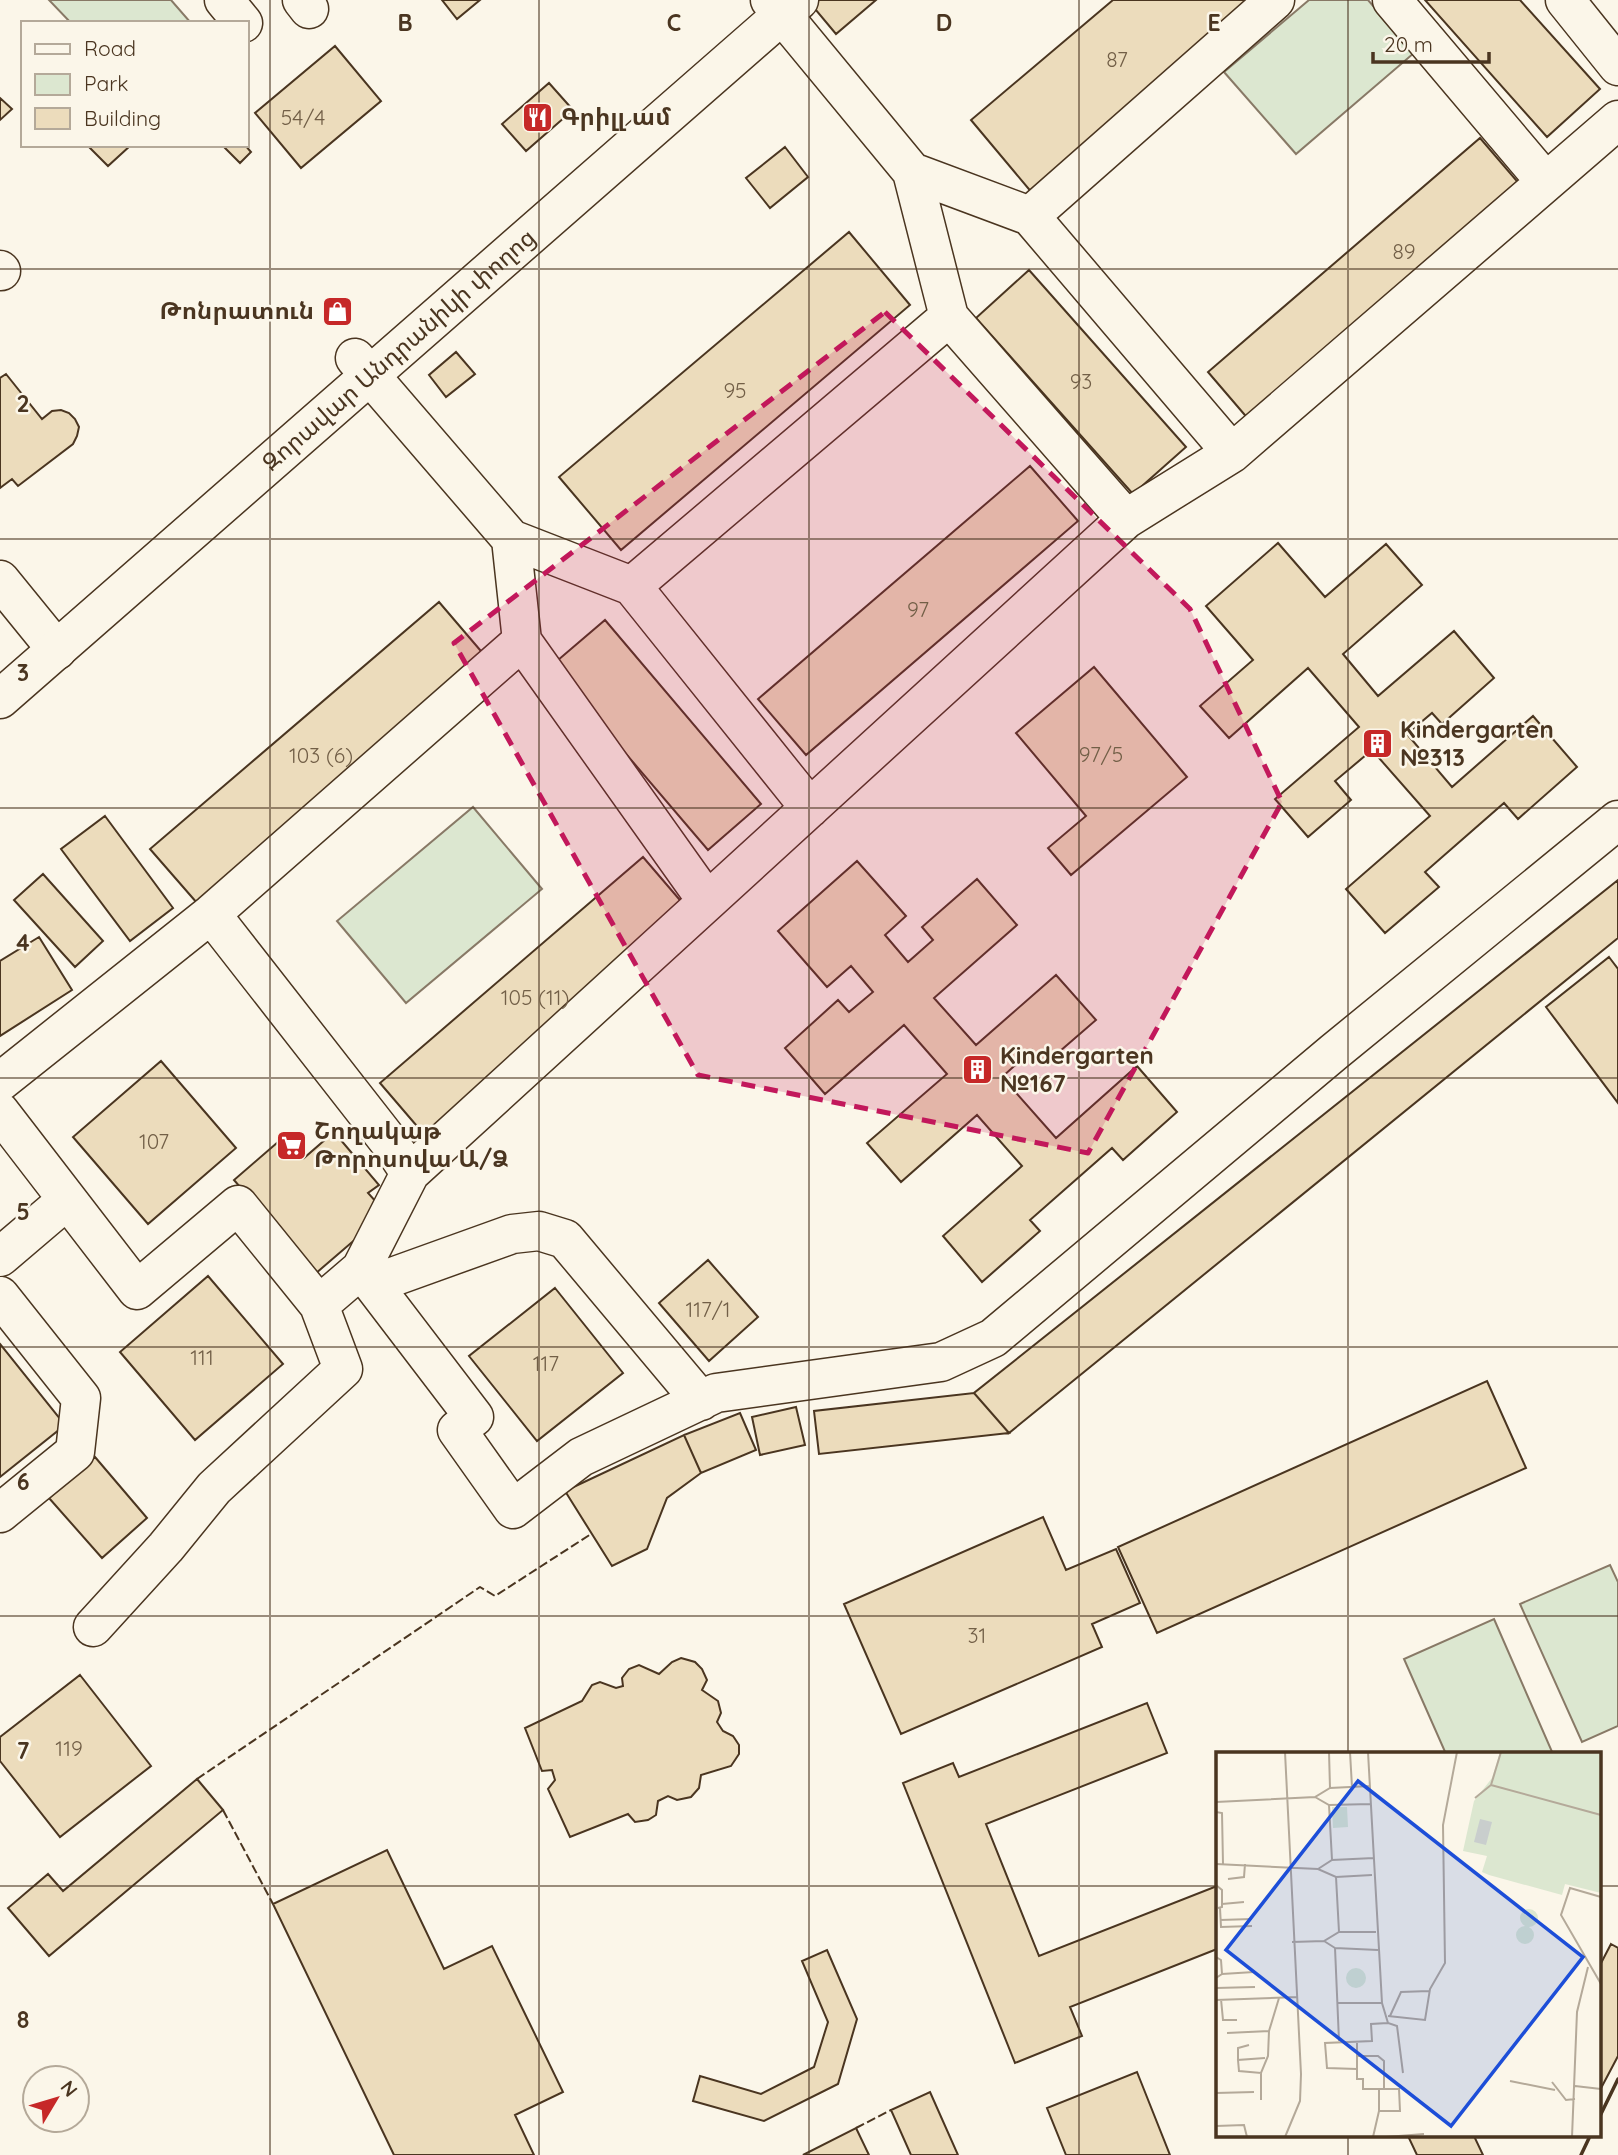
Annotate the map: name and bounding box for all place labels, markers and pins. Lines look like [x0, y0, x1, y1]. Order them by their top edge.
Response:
restaurant icon: Գրիլլ ամ [521, 100, 555, 134]
place label: Գրիլլ ամ [561, 101, 671, 131]
shop icon: Թոնրատուն [320, 294, 354, 328]
place label: Թոնրատուն [160, 295, 314, 325]
place label: Kindergarten №313 [1400, 714, 1554, 772]
building icon: Kindergarten №313 [1360, 727, 1394, 761]
place label: Kindergarten №167 [1000, 1040, 1154, 1098]
building icon: Kindergarten №167 [960, 1053, 994, 1087]
place label: Շողակաթ Թորոսովա Ա/Ձ [314, 1115, 508, 1173]
supermarket icon: Շողակաթ Թորոսովա Ա/Ձ [274, 1128, 308, 1162]

